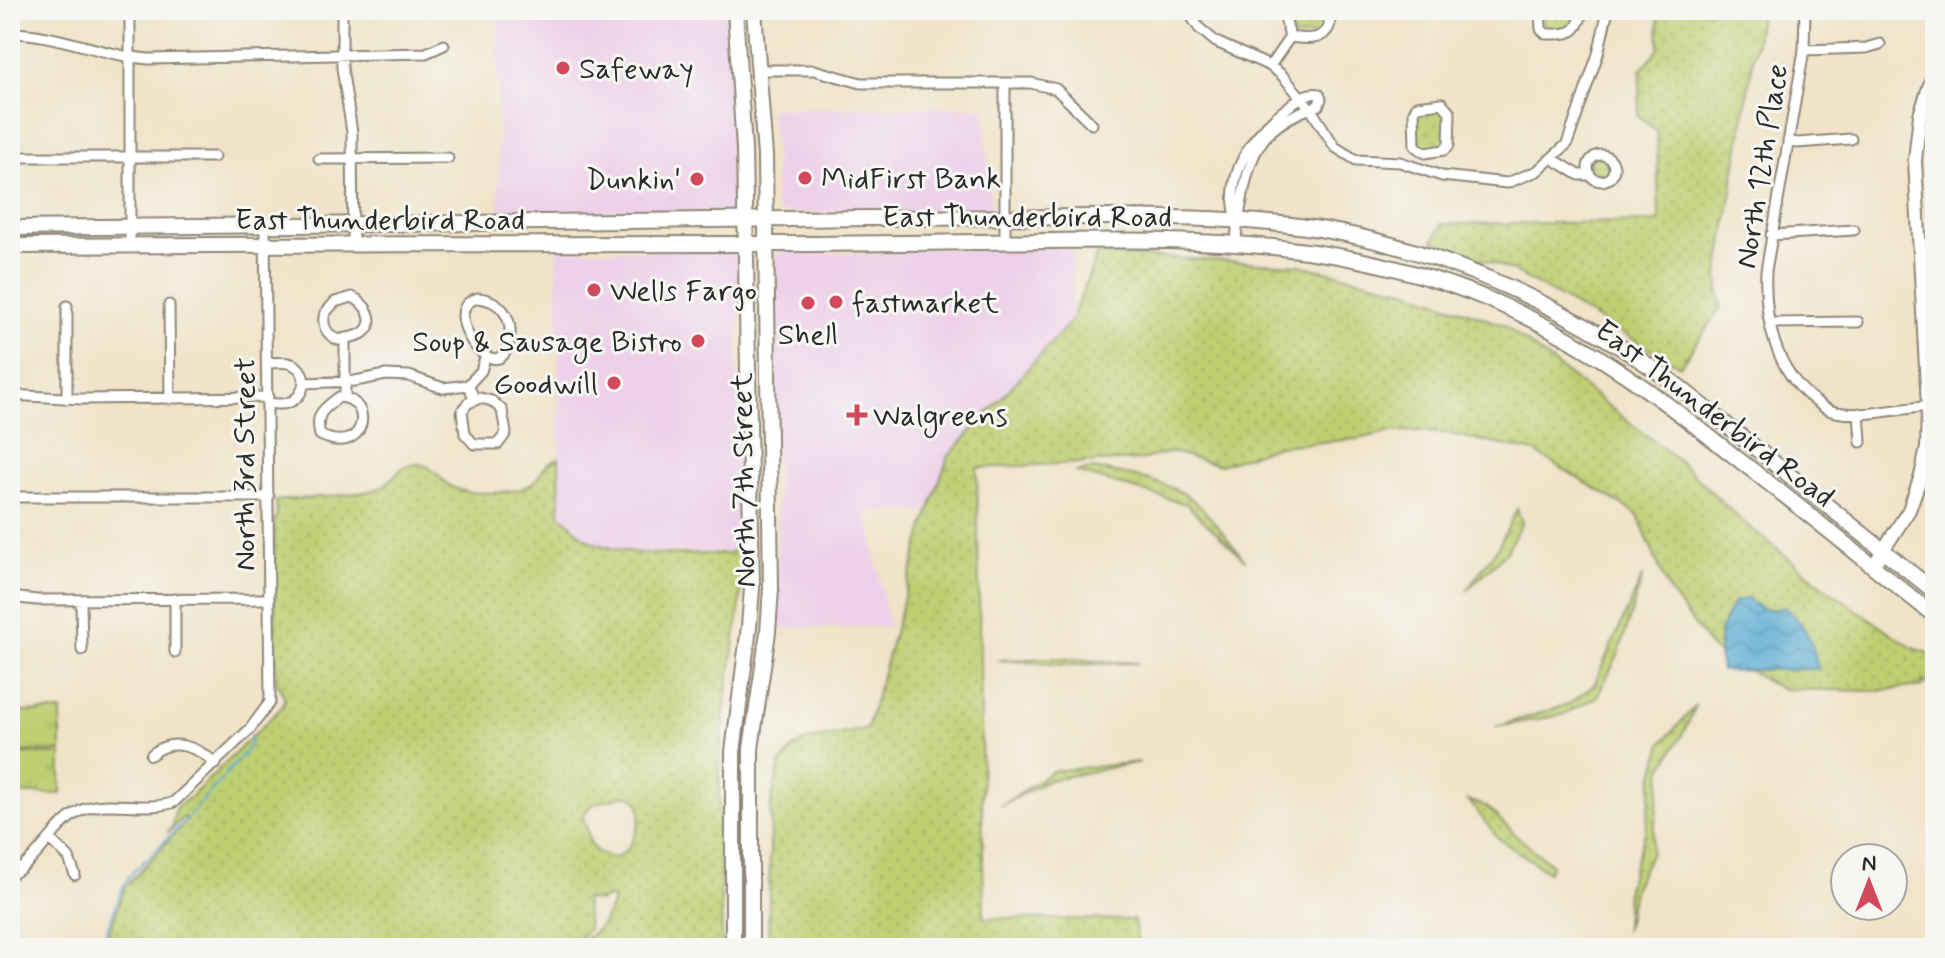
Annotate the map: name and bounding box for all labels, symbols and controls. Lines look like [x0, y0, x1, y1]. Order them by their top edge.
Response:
place label: Safeway [579, 50, 694, 89]
marker: Safeway [554, 59, 572, 77]
street label: North 12th Place [1727, 61, 1798, 271]
place label: MidFirst Bank [821, 160, 1001, 199]
place label: Dunkin' [586, 161, 681, 200]
marker: MidFirst Bank [796, 169, 814, 187]
marker: Dunkin' [688, 170, 706, 188]
street label: East Thunderbird Road [882, 198, 1172, 237]
street label: East Thunderbird Road [235, 201, 525, 240]
place label: Wells Fargo [610, 272, 757, 311]
marker: Wells Fargo [585, 281, 603, 299]
place label: fastmarket [852, 284, 999, 323]
marker: fastmarket [827, 293, 845, 311]
marker: Shell [799, 294, 817, 312]
street label: East Thunderbird Road [1587, 311, 1842, 517]
place label: Shell [778, 316, 838, 355]
place label: Soup & Sausage Bistro [412, 323, 682, 364]
marker: Soup & Sausage Bistro [689, 332, 707, 350]
street label: North 3rd Street [226, 357, 265, 571]
place label: Goodwill [494, 365, 598, 404]
street label: North 7th Street [723, 372, 766, 588]
marker: Goodwill [605, 374, 623, 392]
place label: Walgreens [873, 397, 1007, 438]
marker: Walgreens [848, 406, 866, 424]
north arrow [1829, 842, 1909, 922]
text: N [1862, 850, 1876, 878]

